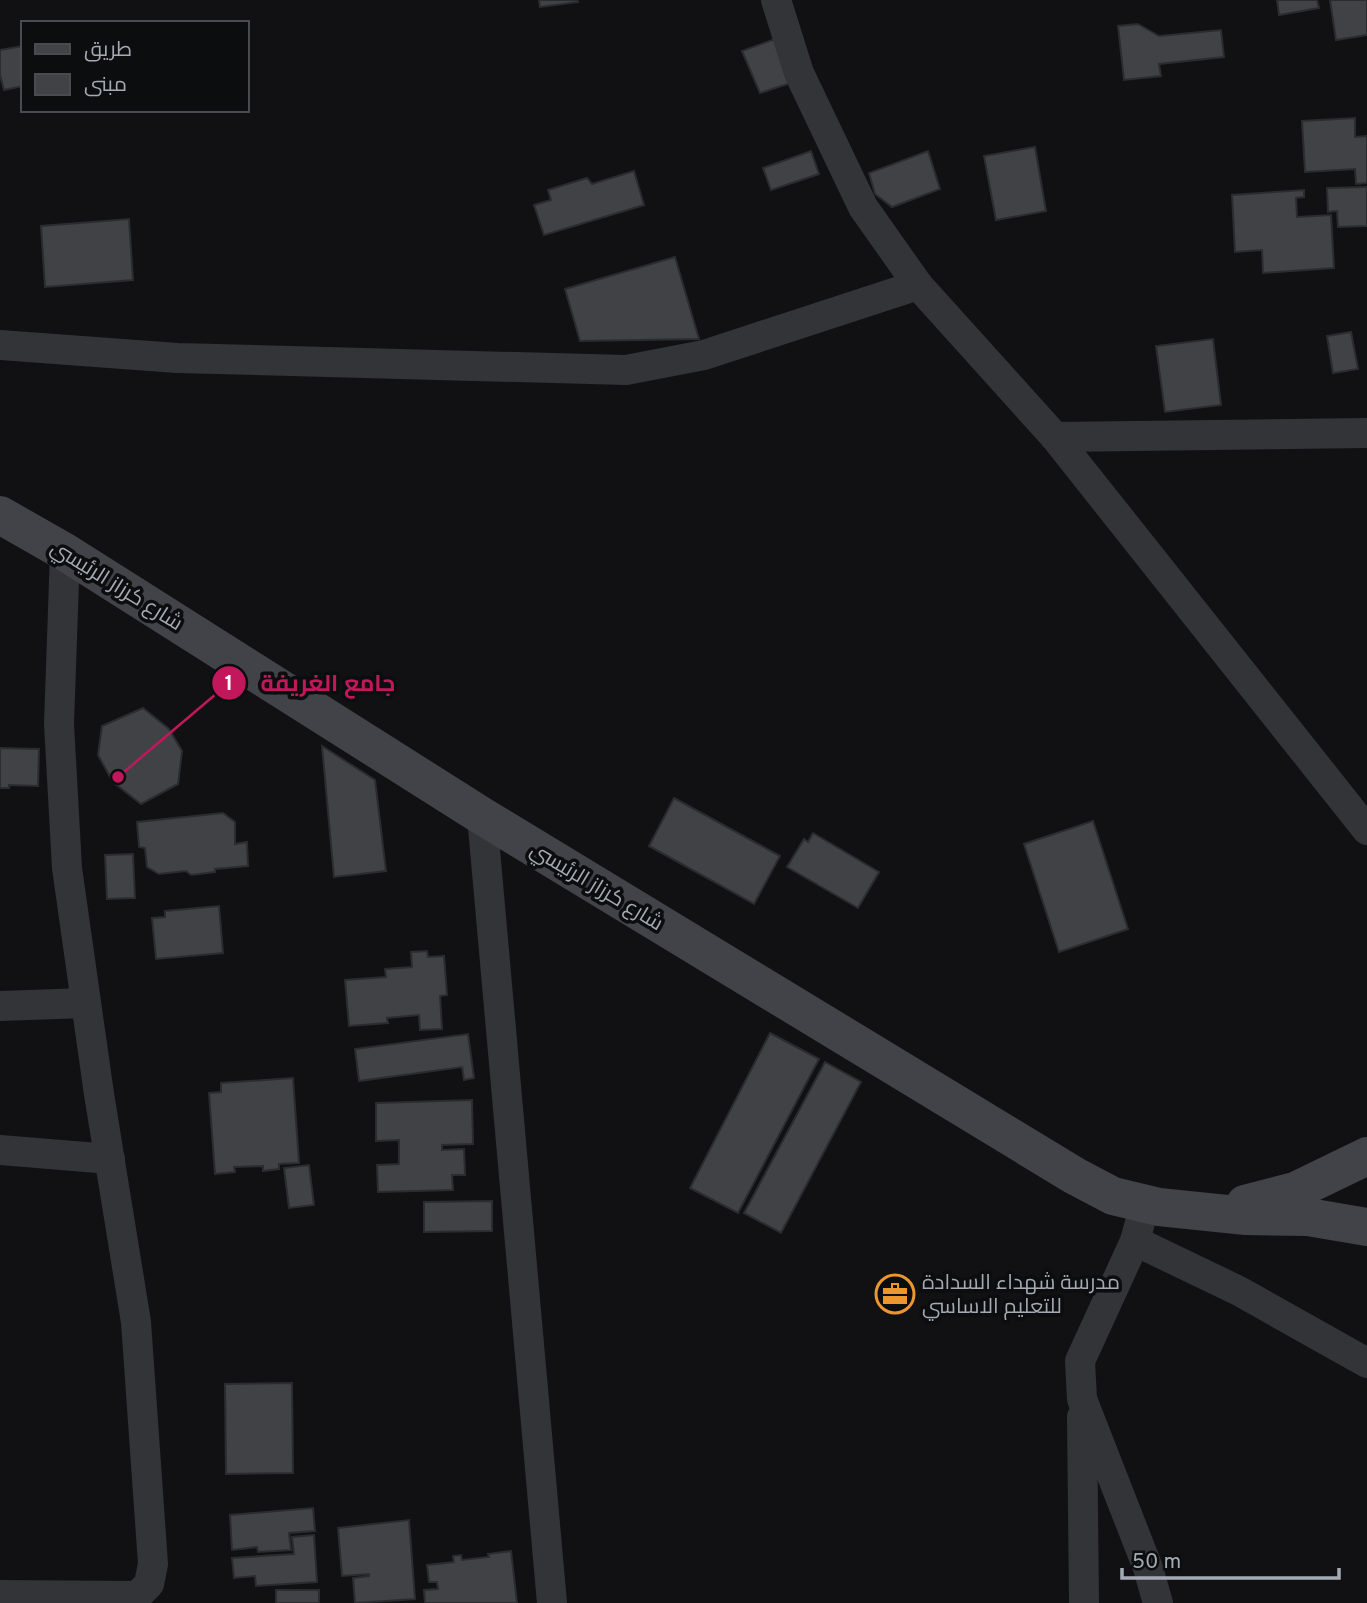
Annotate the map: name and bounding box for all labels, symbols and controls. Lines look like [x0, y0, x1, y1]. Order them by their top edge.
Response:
legend [21, 21, 248, 112]
text: طريق [84, 37, 132, 64]
text: مبنى [84, 72, 127, 99]
street label: شارع كرزاز الرئيسي [45, 535, 187, 638]
callout: جامع الغريفة [212, 661, 410, 705]
text: 1 [225, 671, 233, 698]
text: جامع الغريفة [261, 671, 395, 700]
street label: شارع كرزاز الرئيسي [525, 837, 668, 938]
place label: مدرسة شهداء السدادة للتعليم الاساسي [922, 1270, 1120, 1321]
office icon: مدرسة شهداء السدادة للتعليم الاساسي [874, 1273, 916, 1315]
scale bar [1122, 1536, 1339, 1580]
text: 50 m [1132, 1549, 1181, 1576]

